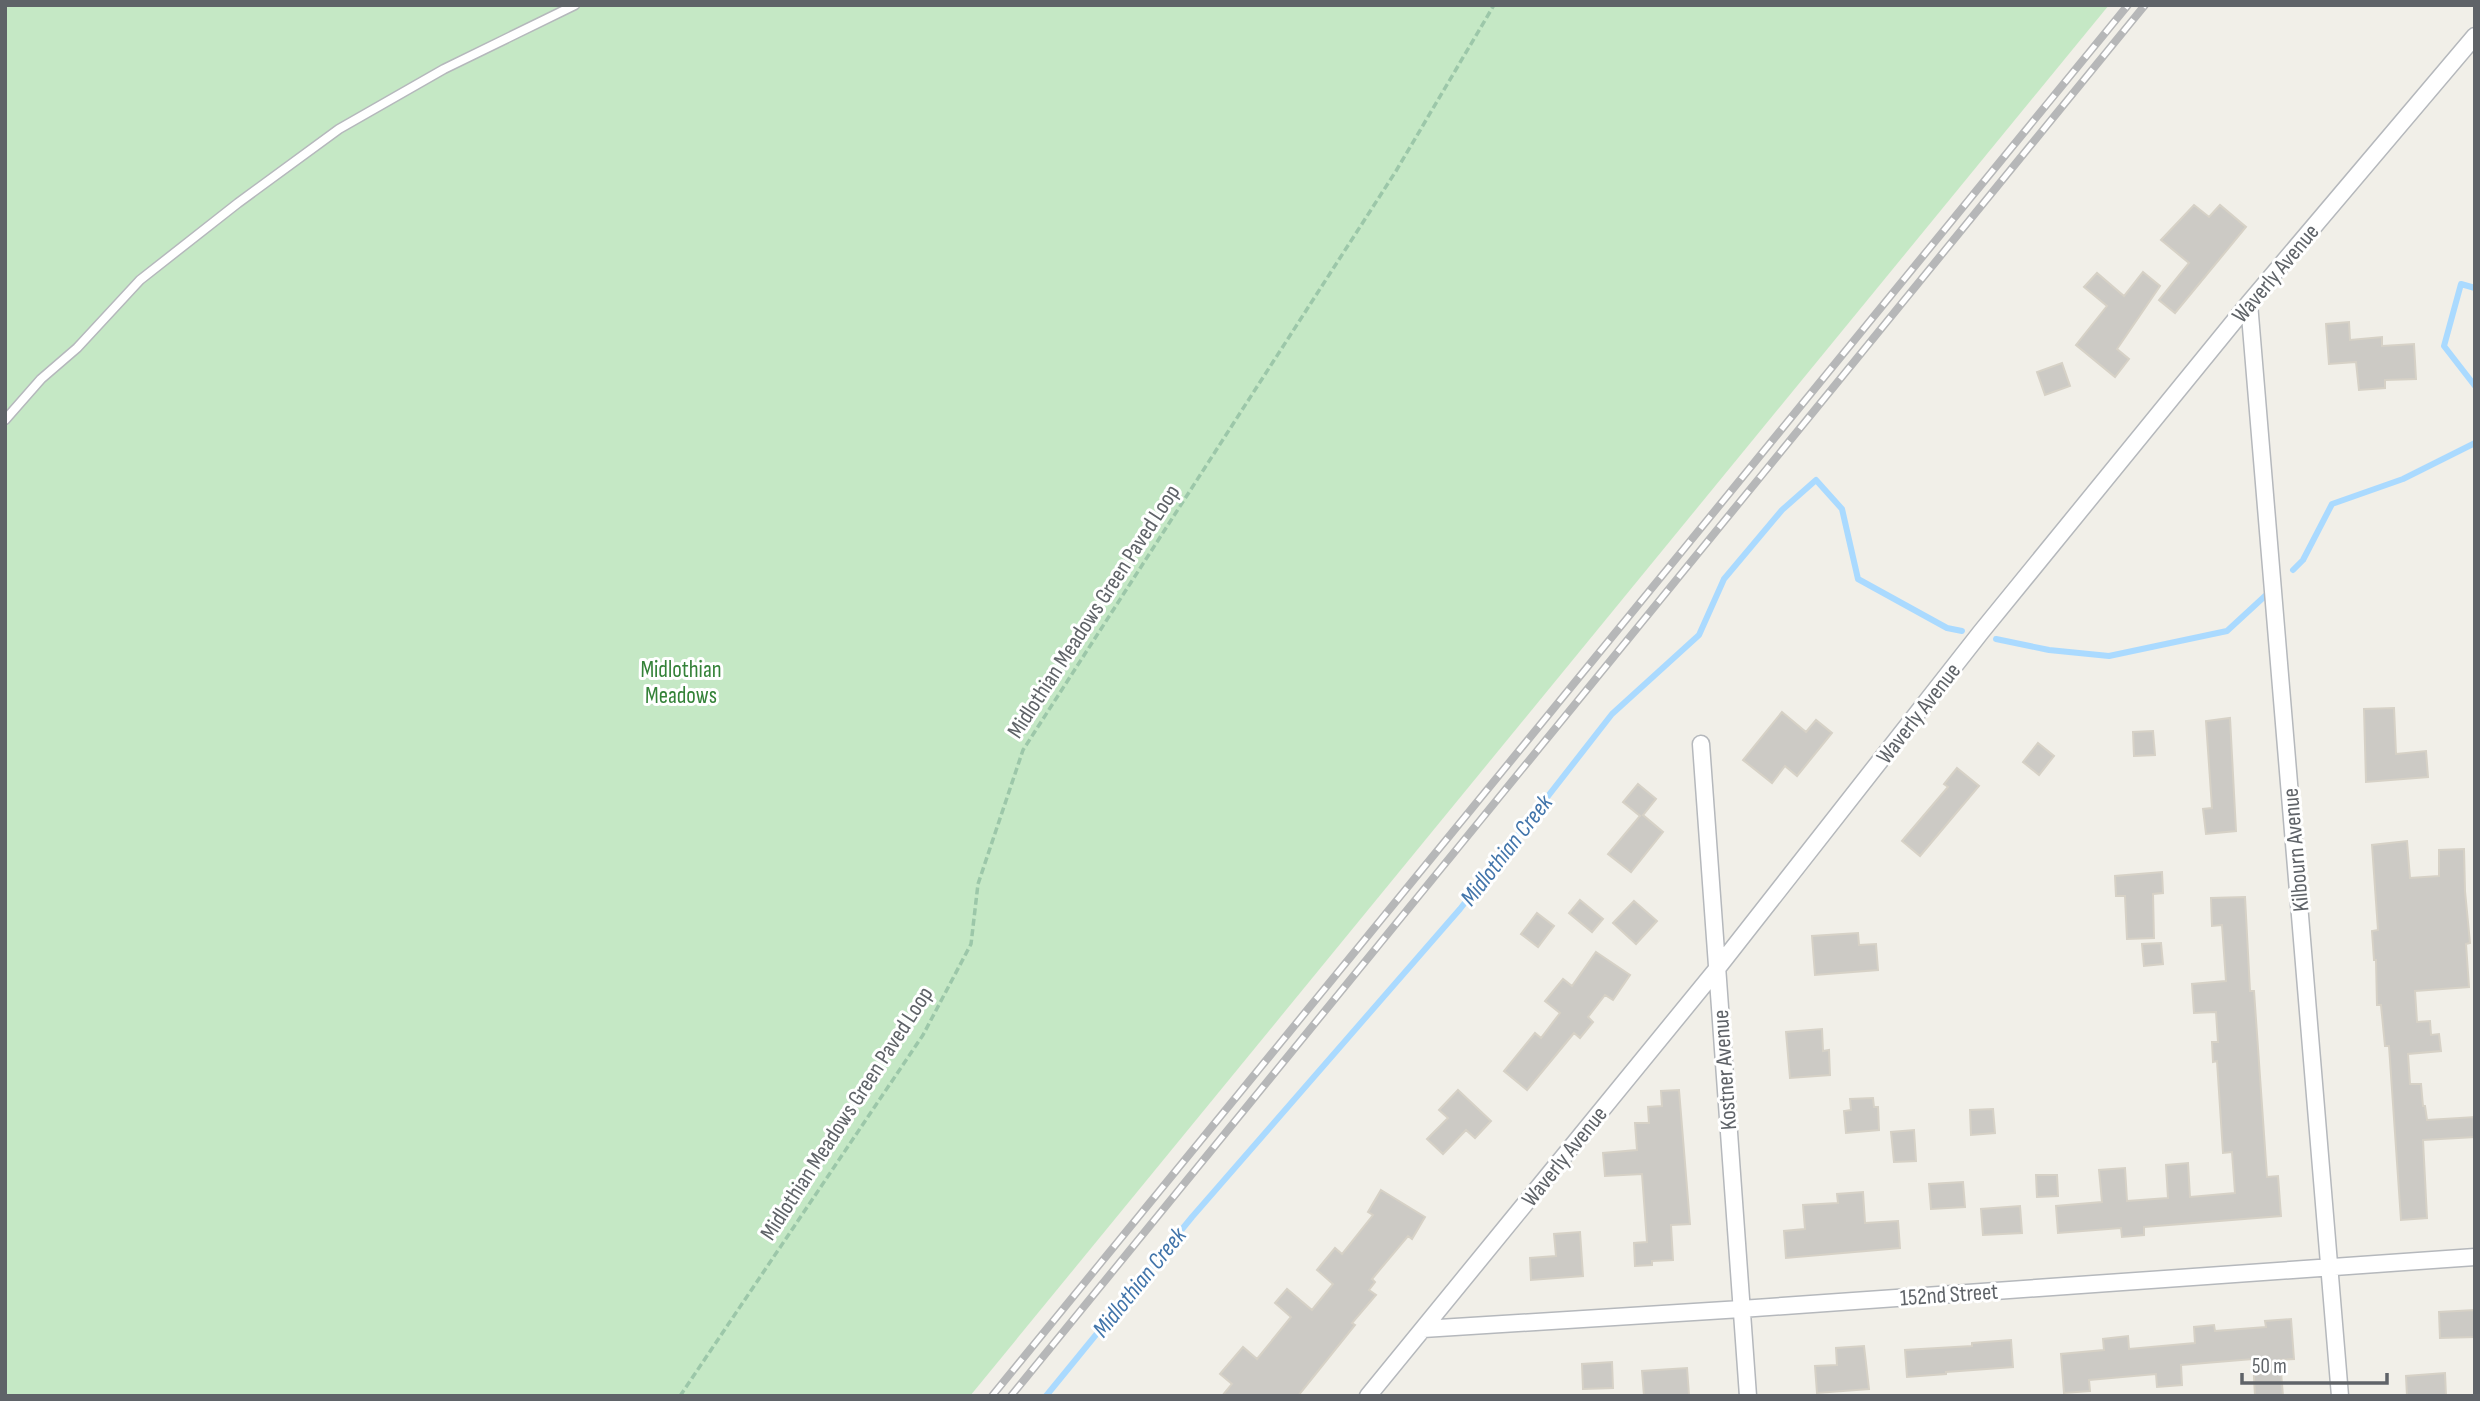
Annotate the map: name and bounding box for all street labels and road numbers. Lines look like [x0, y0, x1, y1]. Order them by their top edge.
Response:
street label: Waverly Avenue [2226, 218, 2325, 329]
street label: Midlothian Meadows Green Paved Loop [1001, 480, 1186, 743]
street label: Waverly Avenue [1871, 657, 1967, 770]
street label: Kilbourn Avenue [2277, 787, 2315, 913]
street label: Midlothian Meadows Green Paved Loop [754, 982, 939, 1245]
street label: Kostner Avenue [1707, 1009, 1743, 1131]
street label: Waverly Avenue [1516, 1101, 1614, 1212]
street label: 152nd Street [1899, 1278, 1999, 1312]

